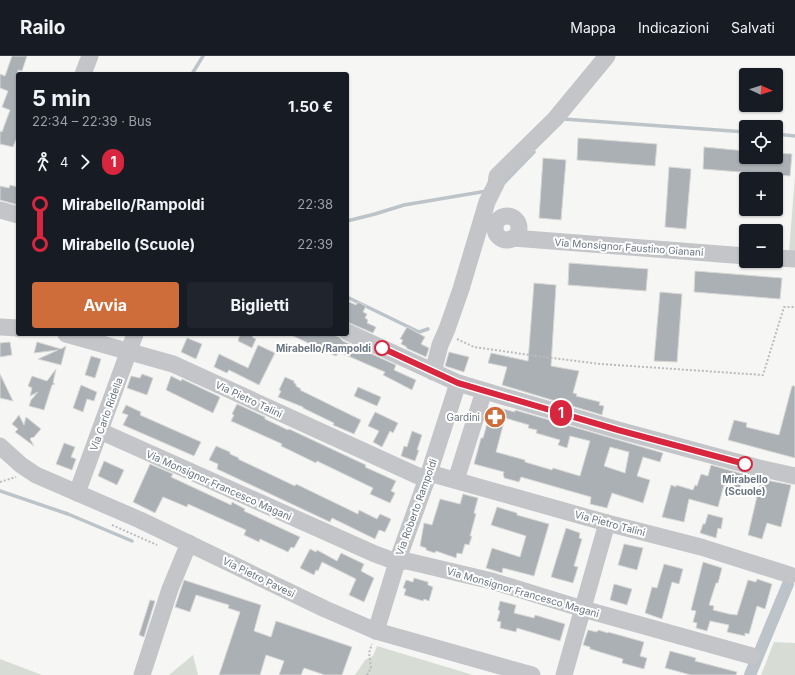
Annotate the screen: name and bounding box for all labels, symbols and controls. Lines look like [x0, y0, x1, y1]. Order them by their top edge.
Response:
text: Railo [20, 16, 65, 39]
text: Mappa [570, 19, 616, 36]
text: Indicazioni [638, 19, 709, 36]
text: Salvati [731, 19, 775, 36]
north arrow [739, 68, 783, 112]
map controls [739, 68, 783, 268]
text: 5 min [32, 85, 91, 111]
text: 1.50 € [288, 97, 333, 116]
text: 22:34 – 22:39 · Bus [32, 113, 152, 129]
button: locate [739, 120, 783, 164]
icon: walk [32, 151, 54, 173]
icon: forward [74, 151, 96, 173]
text: 1 [110, 153, 116, 170]
text: 4 [60, 154, 68, 170]
button: + [739, 172, 783, 216]
text: Mirabello/Rampoldi [62, 195, 205, 214]
text: 22:38 [297, 196, 333, 212]
button: − [739, 224, 783, 268]
text: Mirabello (Scuole) [62, 235, 195, 254]
text: 22:39 [297, 236, 333, 252]
street label: Via Monsignor Faustino Gianani [554, 236, 704, 258]
button: Avvia [32, 282, 179, 328]
button: Biglietti [187, 282, 333, 328]
marker: Mirabello/Rampoldi [374, 340, 390, 356]
place label: Mirabello/Rampoldi [276, 342, 371, 354]
street label: Via Carlo Ridella [87, 376, 125, 452]
street label: Via Pietro Talini [214, 378, 284, 420]
line badge: 1 [548, 400, 574, 426]
pharmacy icon: Gardini [482, 404, 508, 430]
text: 1 [558, 404, 564, 421]
place label: Gardini [446, 411, 480, 423]
street label: Via Monsignor Francesco Magani [144, 447, 294, 523]
marker: Mirabello (Scuole) [737, 456, 753, 472]
street label: Via Roberto Rampoldi [393, 457, 439, 557]
place label: Mirabello (Scuole) [722, 473, 768, 497]
street label: Via Pietro Talini [573, 508, 647, 538]
street label: Via Pietro Pavesi [221, 554, 297, 600]
street label: Via Monsignor Francesco Magani [445, 564, 601, 620]

